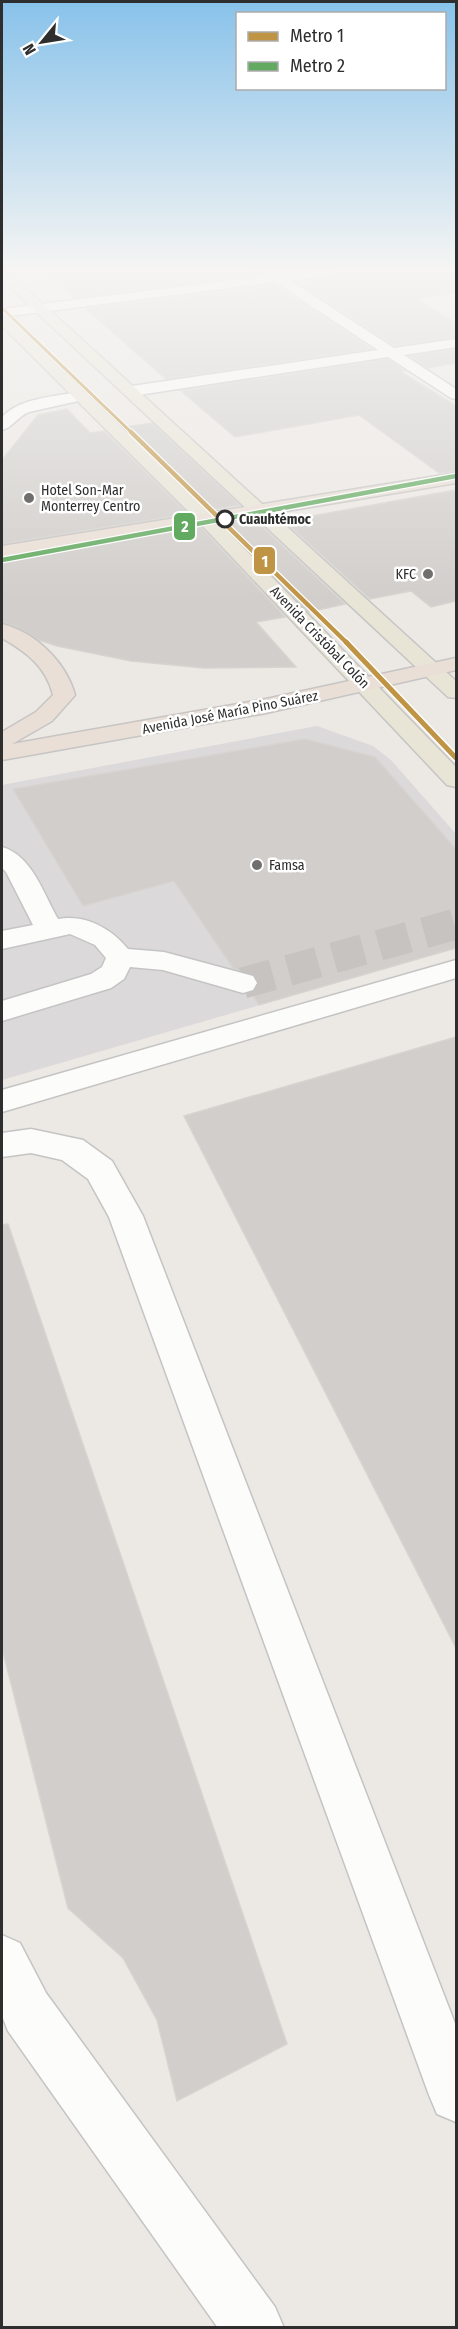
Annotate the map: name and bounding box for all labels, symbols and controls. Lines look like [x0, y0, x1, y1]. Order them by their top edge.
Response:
north arrow [12, 12, 72, 72]
legend [236, 12, 446, 90]
text: Metro 1 [290, 25, 344, 47]
text: N [19, 40, 40, 58]
text: Metro 2 [290, 55, 345, 77]
place label: Hotel Son-Mar Monterrey Centro [41, 482, 140, 515]
marker: Hotel Son-Mar Monterrey Centro [22, 491, 36, 505]
marker: Cuauhtémoc [216, 510, 234, 528]
place label: Cuauhtémoc [239, 511, 312, 528]
line badge: 2 [173, 512, 196, 541]
text: 2 [180, 517, 189, 536]
line badge: 1 [253, 546, 276, 575]
text: 1 [262, 552, 268, 571]
place label: KFC [396, 566, 416, 583]
marker: KFC [421, 567, 435, 581]
street label: Avenida Cristóbal Colón [266, 583, 373, 692]
street label: Avenida José María Pino Suárez [141, 687, 320, 738]
place label: Famsa [269, 857, 305, 874]
marker: Famsa [250, 858, 264, 872]

